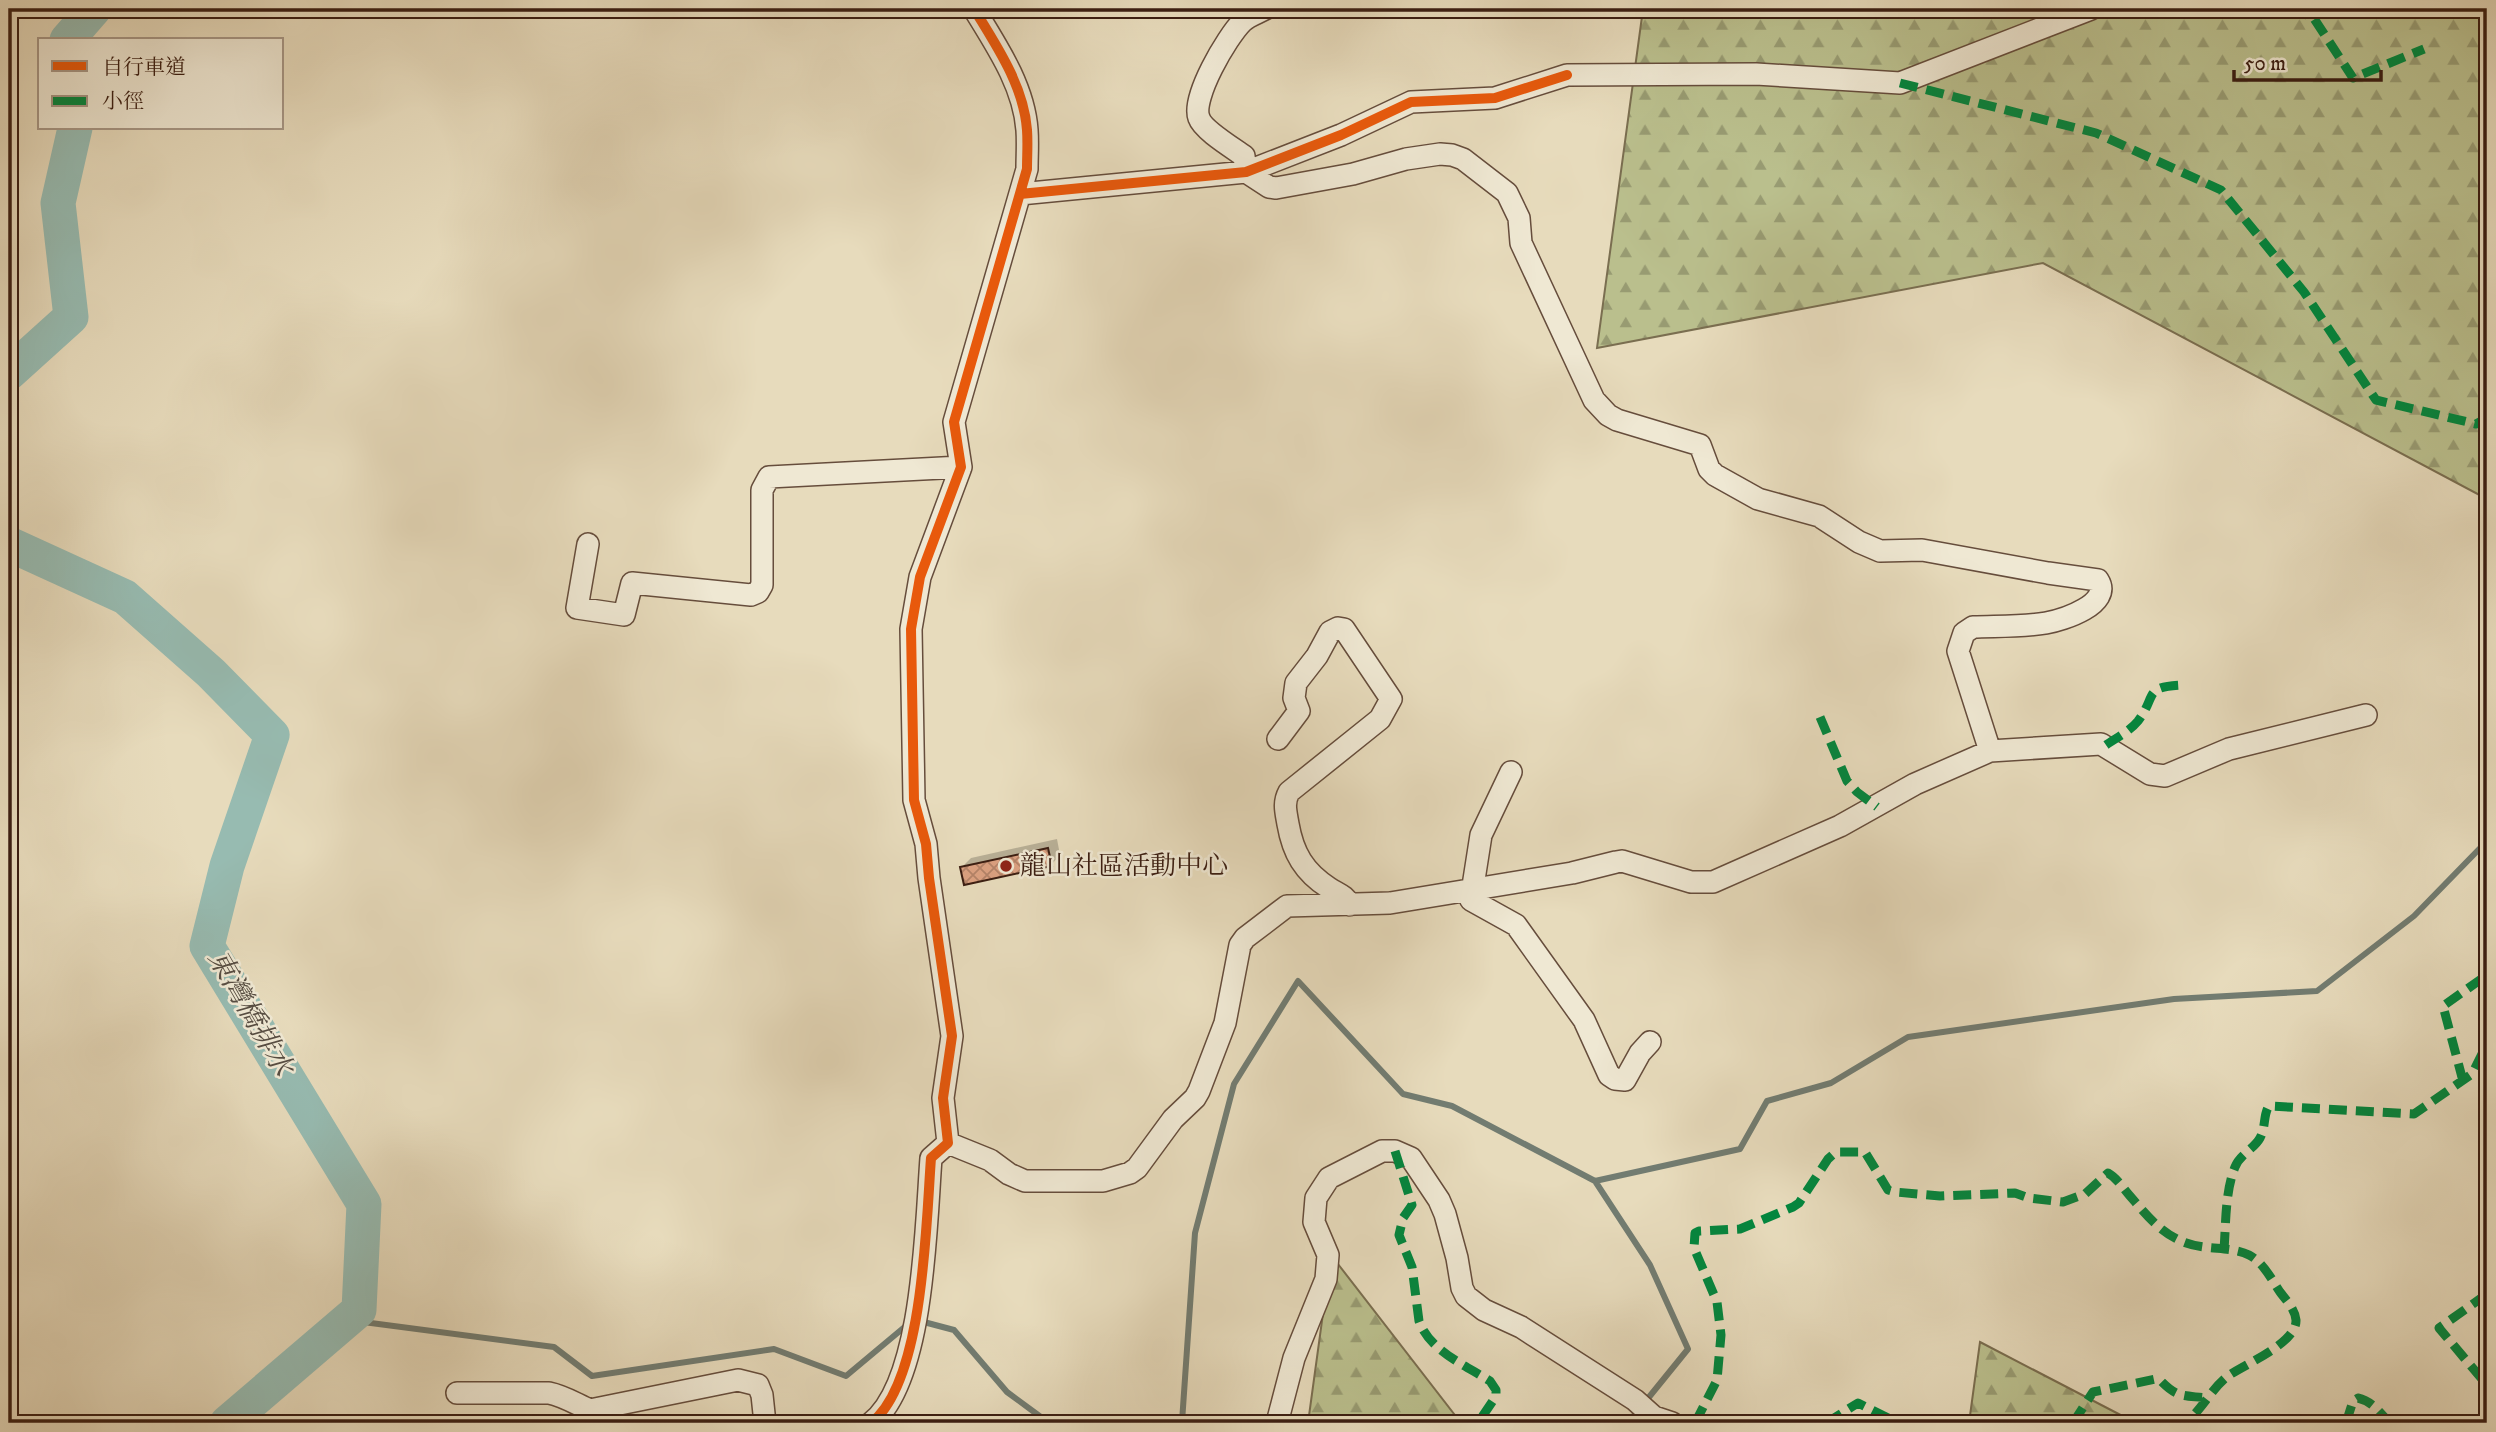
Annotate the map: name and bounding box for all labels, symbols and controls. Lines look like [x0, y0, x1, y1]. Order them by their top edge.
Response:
legend [38, 38, 284, 130]
scale bar [2234, 38, 2380, 82]
text: 50 m [2244, 51, 2286, 77]
text: 自行車道 [102, 55, 186, 81]
text: 小徑 [102, 89, 144, 115]
place label: 龍山社區活動中心 [1020, 850, 1228, 883]
marker: 龍山社區活動中心 [998, 858, 1014, 874]
water label: 東灣橋排水 [200, 944, 302, 1085]

